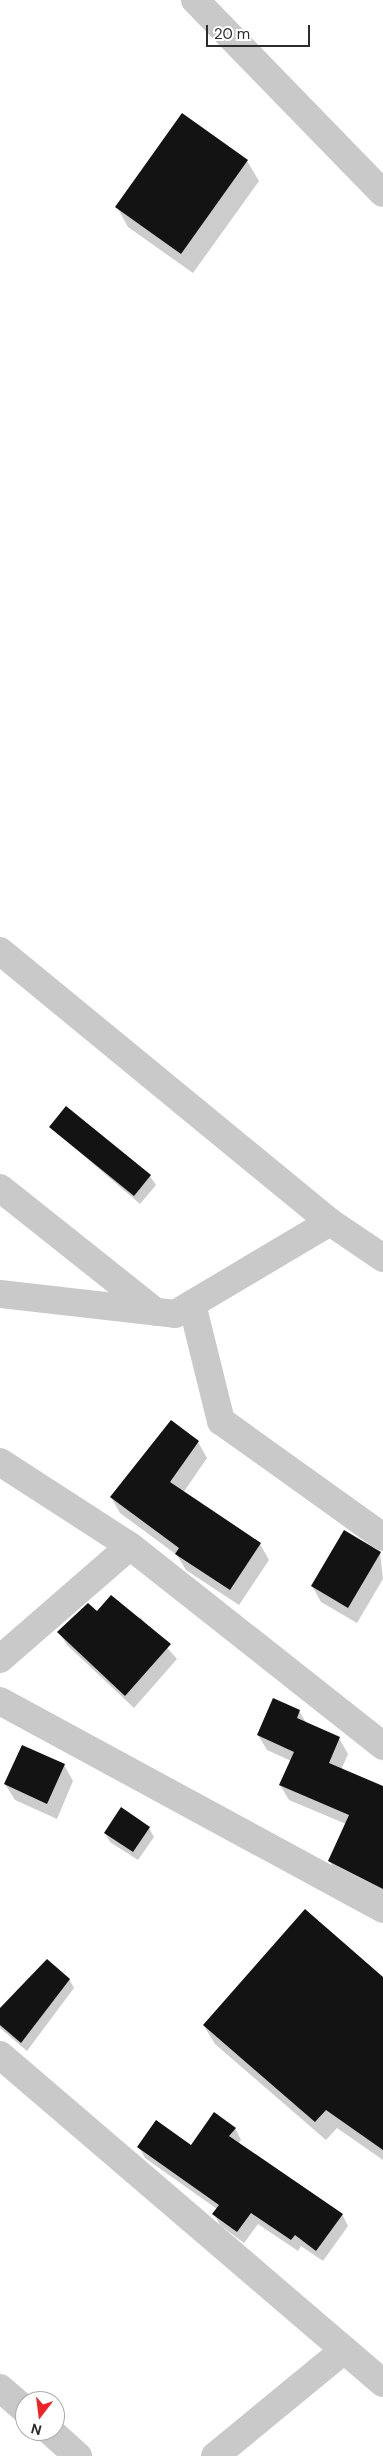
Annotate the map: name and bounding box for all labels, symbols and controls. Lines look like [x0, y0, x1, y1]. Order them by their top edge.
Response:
scale bar [208, 15, 312, 47]
text: 20 m [214, 24, 250, 44]
north arrow [15, 2391, 65, 2441]
text: N [29, 2420, 44, 2440]

